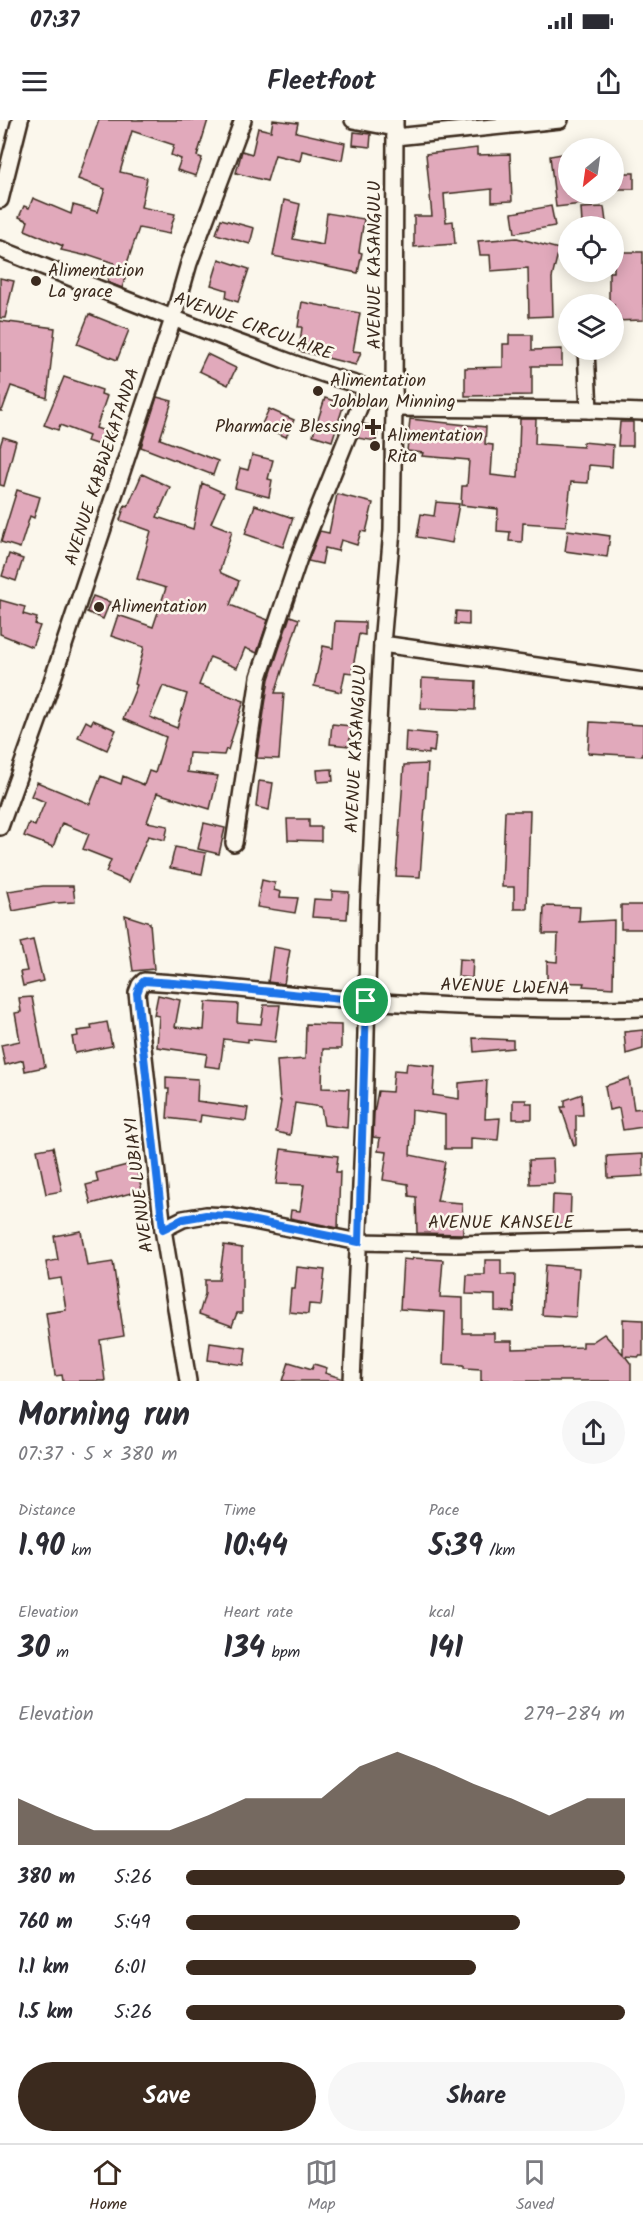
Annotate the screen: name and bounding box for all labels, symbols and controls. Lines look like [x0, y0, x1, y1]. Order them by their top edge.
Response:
text: 07:37 [30, 4, 80, 39]
text: Fleetfoot [267, 60, 376, 103]
icon: menu [18, 65, 51, 98]
icon: share [592, 65, 625, 98]
north arrow [558, 138, 624, 204]
map controls [558, 138, 624, 360]
street label: AVENUE KASANGULU [361, 181, 390, 349]
button: locate [558, 216, 624, 282]
place label: Alimentation La grace [48, 257, 144, 307]
marker: Alimentation La grace [29, 274, 43, 288]
street label: AVENUE CIRCULAIRE [169, 285, 337, 369]
button: layers [558, 294, 624, 360]
street label: AVENUE KABWEKATANDA [57, 364, 149, 570]
place label: Alimentation Johblan Minning [330, 367, 455, 417]
marker: Alimentation Johblan Minning [311, 384, 325, 398]
place label: Pharmacie Blessing [215, 413, 361, 442]
marker: Pharmacie Blessing [366, 420, 380, 434]
place label: Alimentation Rita [387, 422, 483, 472]
marker: Alimentation Rita [368, 439, 382, 453]
place label: Alimentation [111, 593, 207, 622]
marker: Alimentation [92, 600, 106, 614]
street label: AVENUE KASANGULU [338, 664, 376, 834]
street label: AVENUE LWENA [440, 971, 570, 1005]
pin [340, 975, 391, 1026]
icon: arrive [349, 984, 382, 1017]
street label: AVENUE LUBIAYI [117, 1116, 163, 1254]
street label: AVENUE KANSELE [428, 1209, 574, 1238]
text: Morning run [18, 1390, 190, 1443]
button: share [562, 1401, 625, 1464]
text: 07:37 · 5 × 380 m [18, 1439, 178, 1471]
text: Distance [18, 1498, 76, 1523]
text: Time [223, 1498, 256, 1523]
text: Pace [429, 1498, 459, 1523]
text: 1.90 [18, 1523, 65, 1571]
text: 10:44 [223, 1523, 288, 1571]
text: 5:39 [429, 1523, 483, 1571]
text: km [65, 1538, 91, 1563]
text: /km [483, 1538, 515, 1563]
text: Elevation [18, 1600, 79, 1625]
text: Heart rate [223, 1600, 293, 1625]
text: kcal [429, 1600, 455, 1625]
text: 30 [18, 1625, 50, 1673]
text: 134 [223, 1625, 265, 1673]
text: 141 [429, 1625, 463, 1673]
text: m [50, 1640, 69, 1665]
text: bpm [265, 1640, 300, 1665]
text: Elevation [18, 1699, 94, 1731]
text: 279–284 m [524, 1699, 625, 1731]
text: 380 m [18, 1862, 75, 1894]
text: 5:26 [114, 1862, 152, 1894]
text: 760 m [18, 1907, 73, 1939]
text: 5:49 [114, 1907, 150, 1939]
text: 1.1 km [18, 1952, 69, 1984]
text: 6:01 [114, 1952, 146, 1984]
text: 1.5 km [18, 1997, 73, 2029]
text: 5:26 [114, 1997, 152, 2029]
button: Save [18, 2062, 316, 2131]
button: Share [328, 2062, 625, 2131]
tab: Home [89, 2156, 127, 2217]
tab: Map [305, 2156, 338, 2217]
tab: Saved [516, 2156, 554, 2217]

